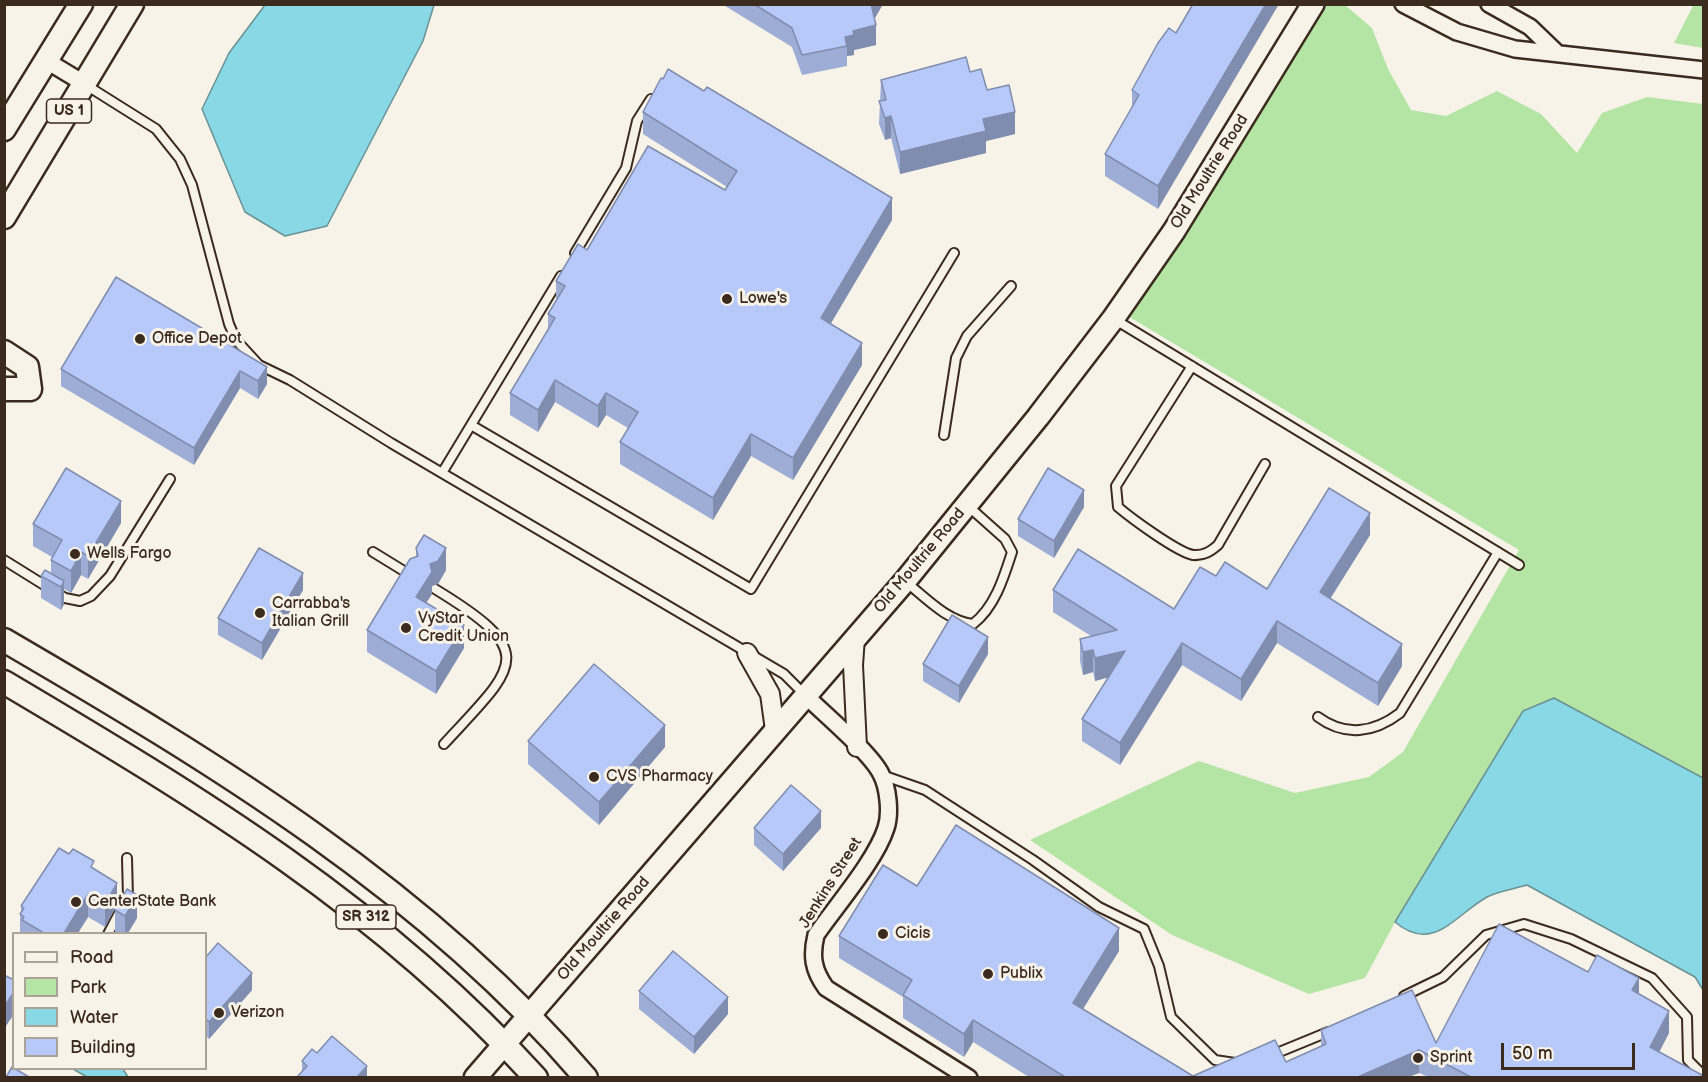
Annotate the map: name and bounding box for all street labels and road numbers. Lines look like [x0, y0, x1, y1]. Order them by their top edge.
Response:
road number: US 1 [46, 99, 92, 123]
street label: Old Moultrie Road [1167, 111, 1253, 233]
street label: Old Moultrie Road [870, 505, 970, 617]
street label: Jenkins Street [795, 834, 867, 932]
street label: Old Moultrie Road [554, 873, 654, 985]
road number: SR 312 [336, 905, 396, 929]

